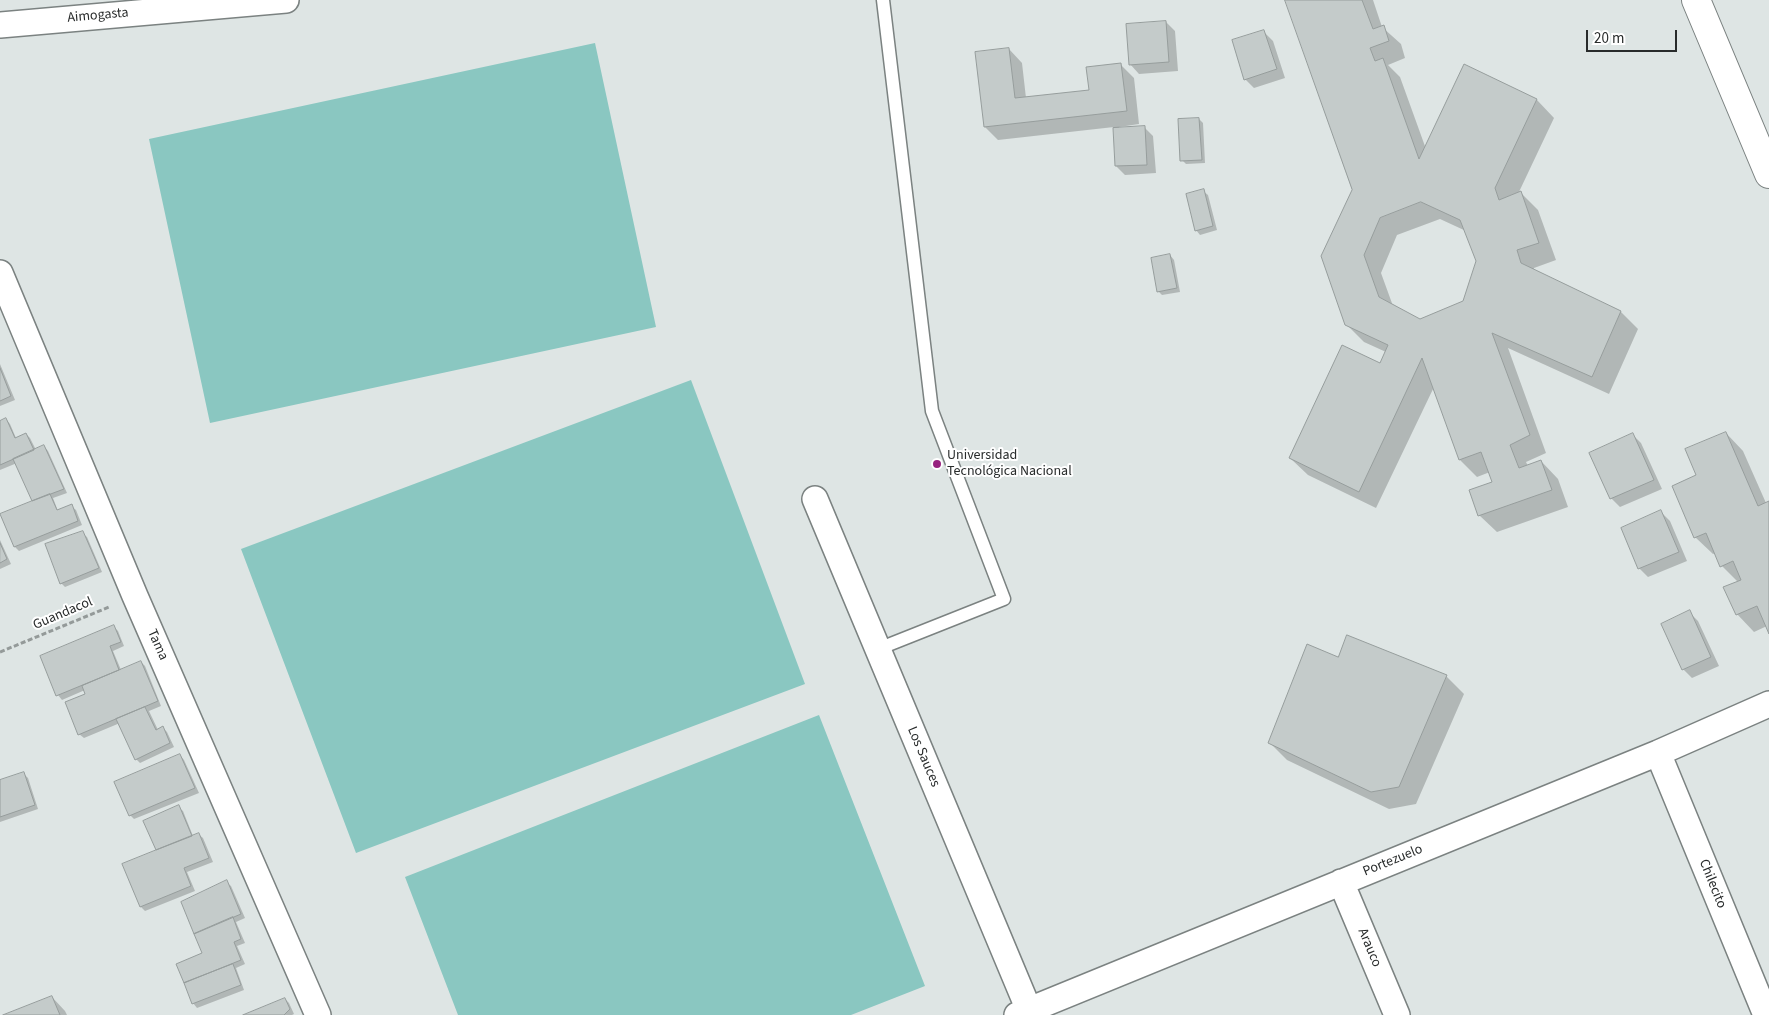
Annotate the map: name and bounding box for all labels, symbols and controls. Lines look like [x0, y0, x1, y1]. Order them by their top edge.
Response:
street label: Aimogasta [67, 5, 129, 27]
scale bar [1589, 20, 1680, 52]
text: 20 m [1594, 28, 1624, 49]
place label: Universidad Tecnológica Nacional [947, 448, 1072, 481]
marker: Universidad Tecnológica Nacional [931, 458, 943, 470]
street label: Guandacol [31, 594, 95, 634]
street label: Tama [143, 627, 171, 663]
street label: Los Sauces [903, 724, 943, 790]
street label: Portezuelo [1361, 841, 1425, 881]
street label: Chilecito [1695, 857, 1729, 911]
street label: Arauco [1353, 926, 1385, 970]

